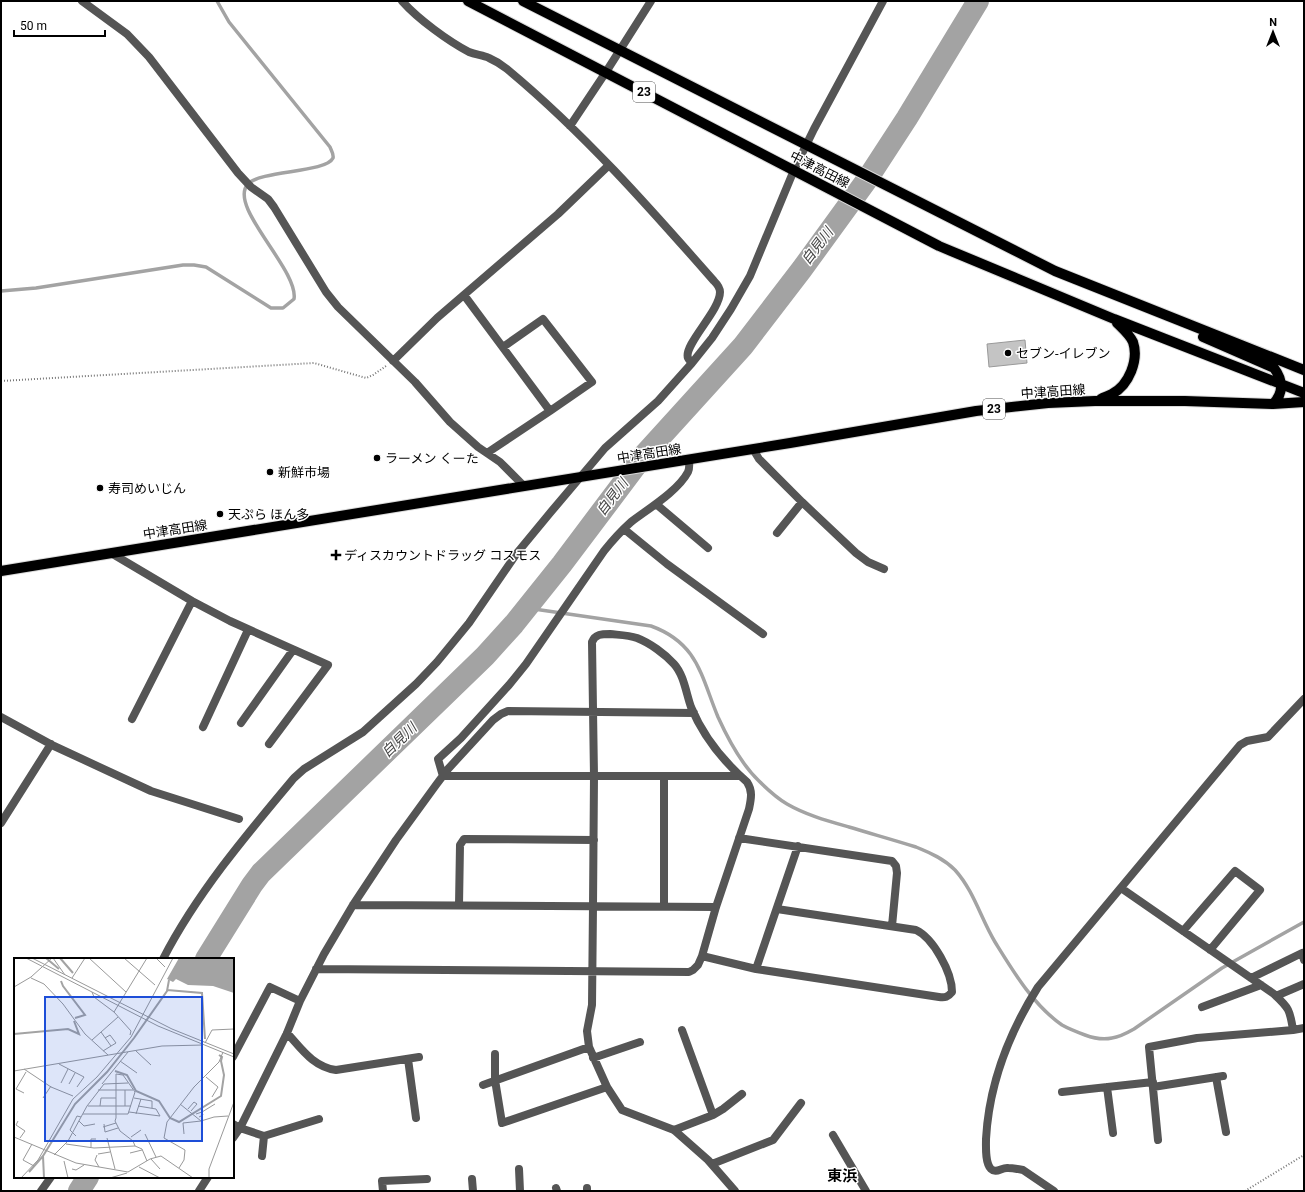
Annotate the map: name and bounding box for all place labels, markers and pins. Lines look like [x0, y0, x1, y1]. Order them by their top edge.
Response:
place label: セブン-イレブン [1016, 346, 1111, 361]
marker: セブン-イレブン [1003, 348, 1013, 358]
place label: ラーメン くーた [385, 451, 479, 466]
marker: ラーメン くーた [372, 453, 382, 463]
place label: 新鮮市場 [278, 465, 330, 480]
marker: 新鮮市場 [265, 467, 275, 477]
place label: 寿司めいじん [108, 481, 186, 496]
marker: 寿司めいじん [95, 483, 105, 493]
place label: 天ぷら ほん多 [228, 507, 309, 522]
marker: 天ぷら ほん多 [215, 509, 225, 519]
place label: ディスカウントドラッグ コスモス [344, 548, 541, 563]
marker: ディスカウントドラッグ コスモス [331, 550, 341, 560]

